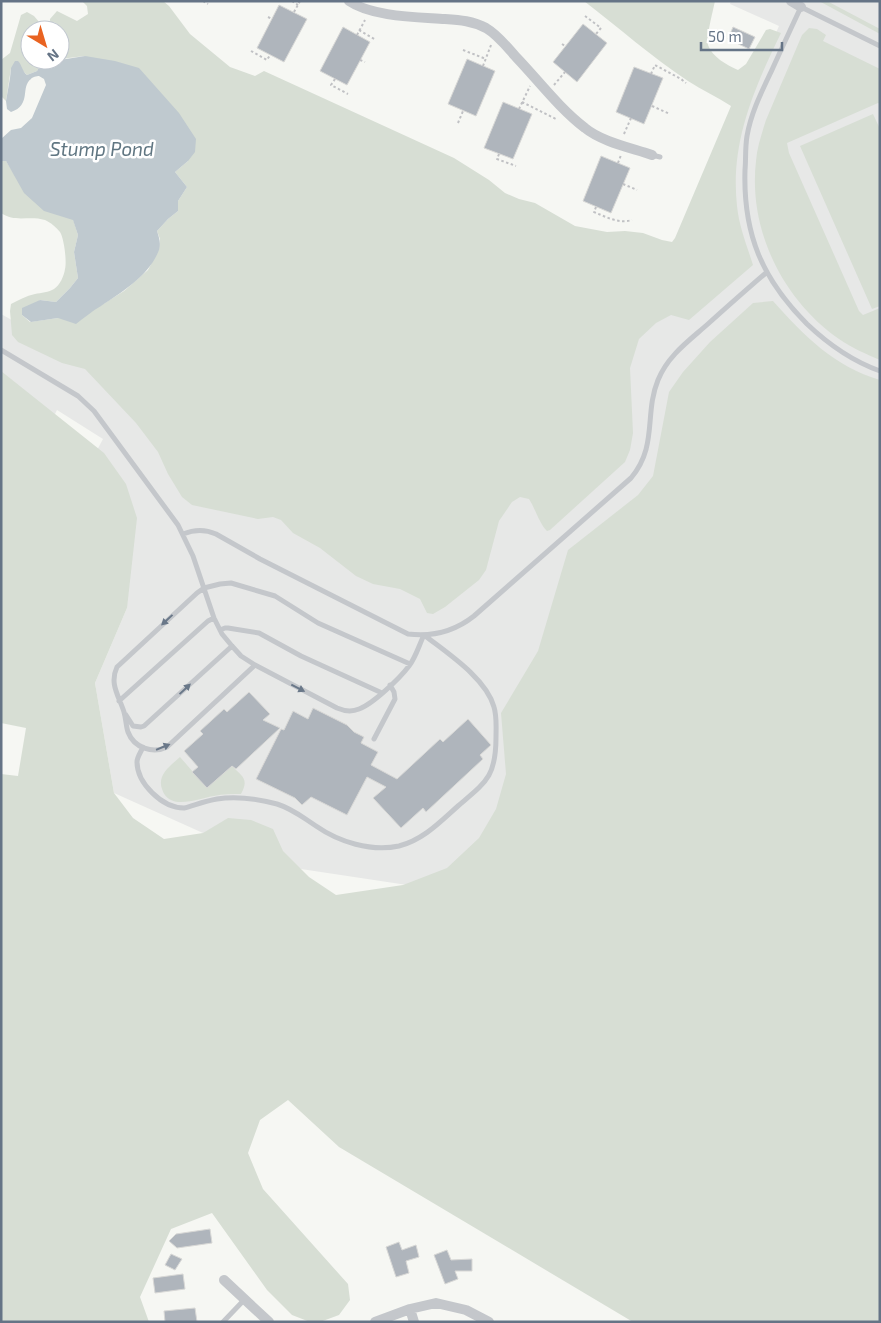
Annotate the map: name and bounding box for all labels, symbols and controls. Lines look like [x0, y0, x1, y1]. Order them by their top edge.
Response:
north arrow [20, 20, 70, 70]
scale bar [701, 20, 782, 52]
text: 50 m [708, 27, 742, 45]
text: N [44, 46, 63, 65]
water label: Stump Pond [50, 137, 154, 160]
one-way arrow [162, 614, 174, 626]
one-way arrow [179, 683, 191, 695]
one-way arrow [290, 684, 305, 692]
one-way arrow [156, 743, 171, 751]

